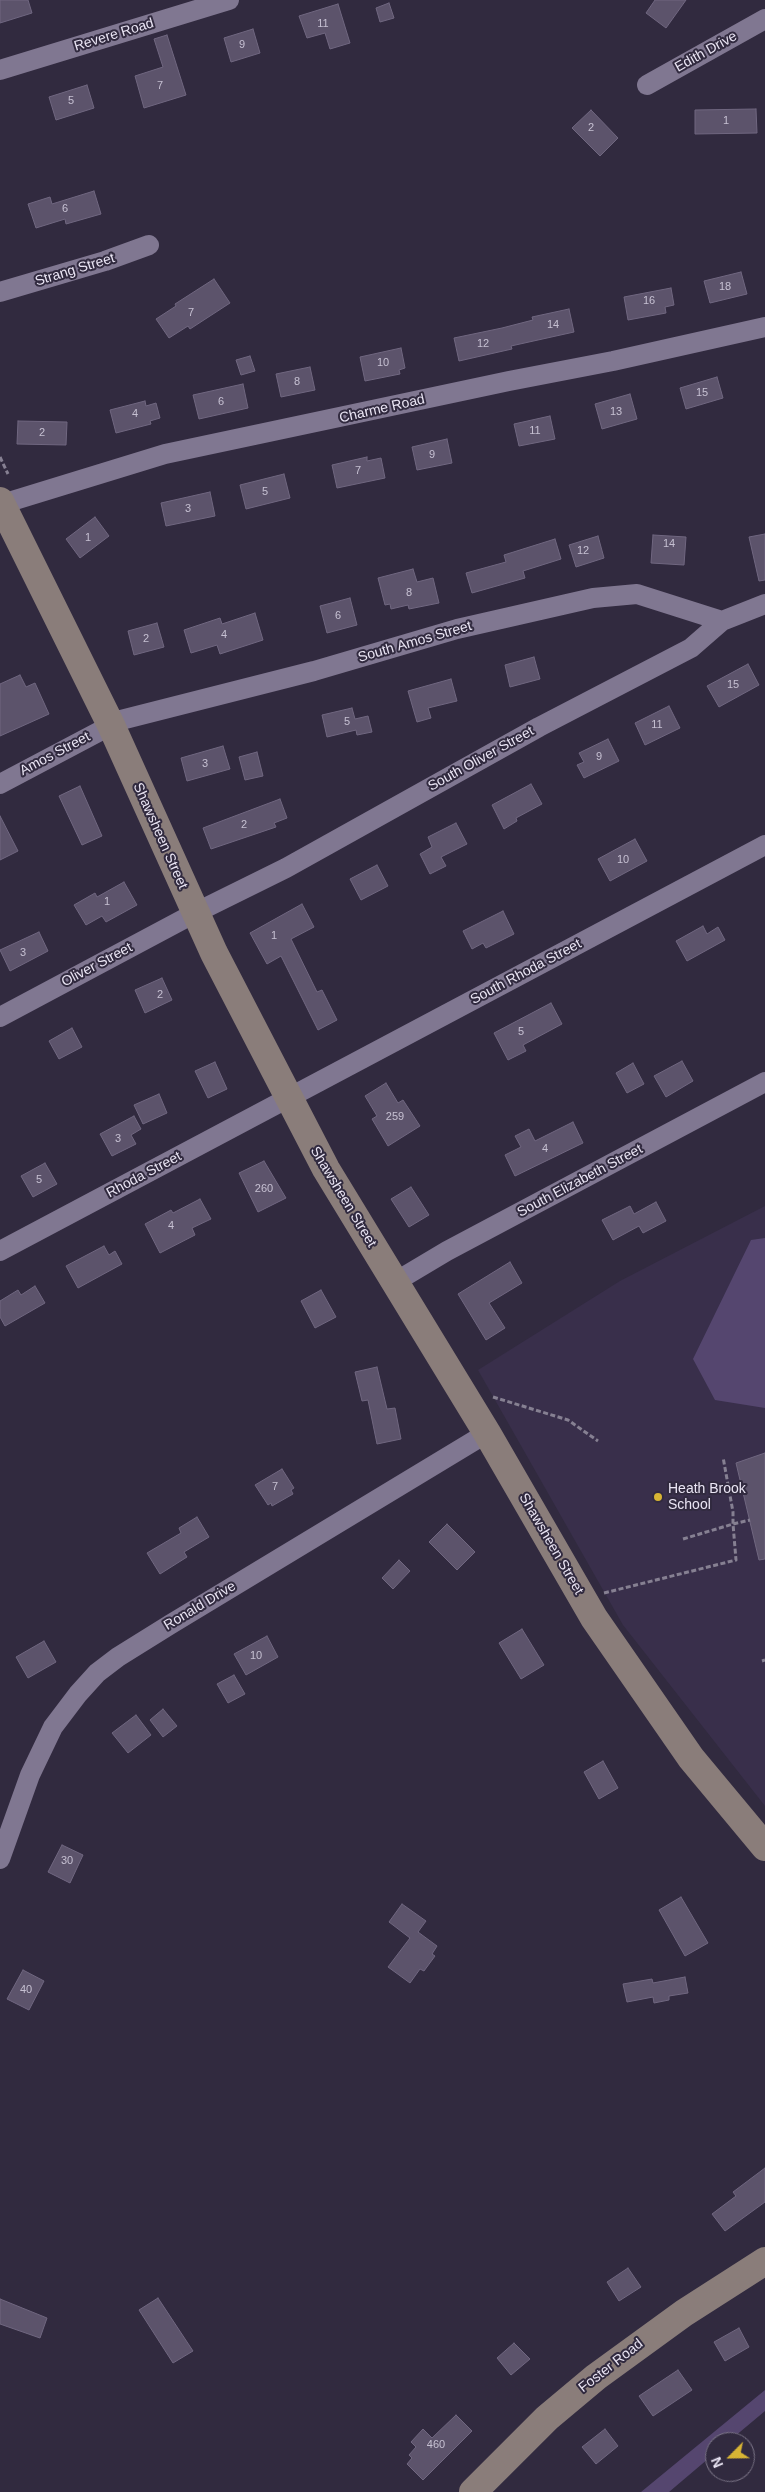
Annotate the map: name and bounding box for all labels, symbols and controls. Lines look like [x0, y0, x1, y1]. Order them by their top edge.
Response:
street label: Revere Road [72, 15, 156, 55]
house number: 11 [317, 17, 329, 31]
street label: Edith Drive [672, 28, 740, 76]
house number: 9 [239, 38, 245, 52]
house number: 7 [157, 79, 163, 93]
house number: 5 [68, 94, 74, 108]
house number: 1 [723, 114, 729, 128]
house number: 2 [588, 121, 594, 135]
house number: 6 [62, 202, 68, 216]
street label: Strang Street [33, 250, 117, 290]
house number: 18 [719, 280, 731, 294]
house number: 16 [643, 294, 655, 308]
house number: 7 [188, 306, 194, 320]
house number: 14 [547, 318, 559, 332]
house number: 12 [477, 337, 489, 351]
house number: 10 [377, 356, 389, 370]
house number: 8 [294, 375, 300, 389]
house number: 15 [696, 386, 708, 400]
street label: Charme Road [338, 391, 426, 427]
house number: 6 [218, 395, 224, 409]
house number: 13 [610, 405, 622, 419]
house number: 4 [132, 407, 138, 421]
house number: 11 [529, 424, 541, 438]
house number: 2 [39, 426, 45, 440]
house number: 9 [429, 448, 435, 462]
house number: 7 [355, 464, 361, 478]
house number: 5 [262, 485, 268, 499]
house number: 3 [185, 502, 191, 516]
house number: 1 [85, 531, 91, 545]
house number: 14 [663, 537, 675, 551]
house number: 12 [577, 544, 589, 558]
house number: 8 [406, 586, 412, 600]
house number: 6 [335, 609, 341, 623]
street label: South Amos Street [356, 618, 474, 666]
house number: 4 [221, 628, 227, 642]
house number: 2 [143, 632, 149, 646]
house number: 15 [727, 678, 739, 692]
house number: 5 [344, 715, 350, 729]
house number: 11 [651, 718, 663, 732]
street label: South Oliver Street [425, 723, 537, 795]
street label: Amos Street [17, 729, 93, 779]
house number: 9 [596, 750, 602, 764]
house number: 3 [202, 757, 208, 771]
street label: Shawsheen Street [129, 780, 191, 892]
house number: 2 [241, 818, 247, 832]
house number: 10 [617, 853, 629, 867]
house number: 1 [104, 895, 110, 909]
house number: 1 [271, 929, 277, 943]
street label: South Rhoda Street [468, 936, 584, 1008]
street label: Oliver Street [59, 939, 135, 991]
house number: 3 [20, 946, 26, 960]
house number: 2 [157, 988, 163, 1002]
house number: 5 [518, 1025, 524, 1039]
house number: 259 [386, 1110, 404, 1124]
house number: 3 [115, 1132, 121, 1146]
street label: South Elizabeth Street [515, 1141, 645, 1221]
house number: 4 [542, 1142, 548, 1156]
street label: Shawsheen Street [306, 1144, 380, 1250]
street label: Rhoda Street [104, 1148, 184, 1202]
house number: 5 [36, 1173, 42, 1187]
house number: 260 [255, 1182, 273, 1196]
house number: 4 [168, 1219, 174, 1233]
house number: 7 [272, 1480, 278, 1494]
place label: Heath Brook School [668, 1481, 746, 1514]
street label: Shawsheen Street [515, 1490, 587, 1598]
marker: Heath Brook School [652, 1491, 664, 1503]
street label: Ronald Drive [161, 1578, 239, 1634]
house number: 10 [250, 1649, 262, 1663]
house number: 30 [61, 1854, 73, 1868]
house number: 40 [20, 1983, 32, 1997]
street label: Foster Road [575, 2336, 647, 2396]
north arrow [705, 2432, 755, 2482]
house number: 460 [427, 2438, 445, 2452]
text: N [708, 2455, 726, 2470]

